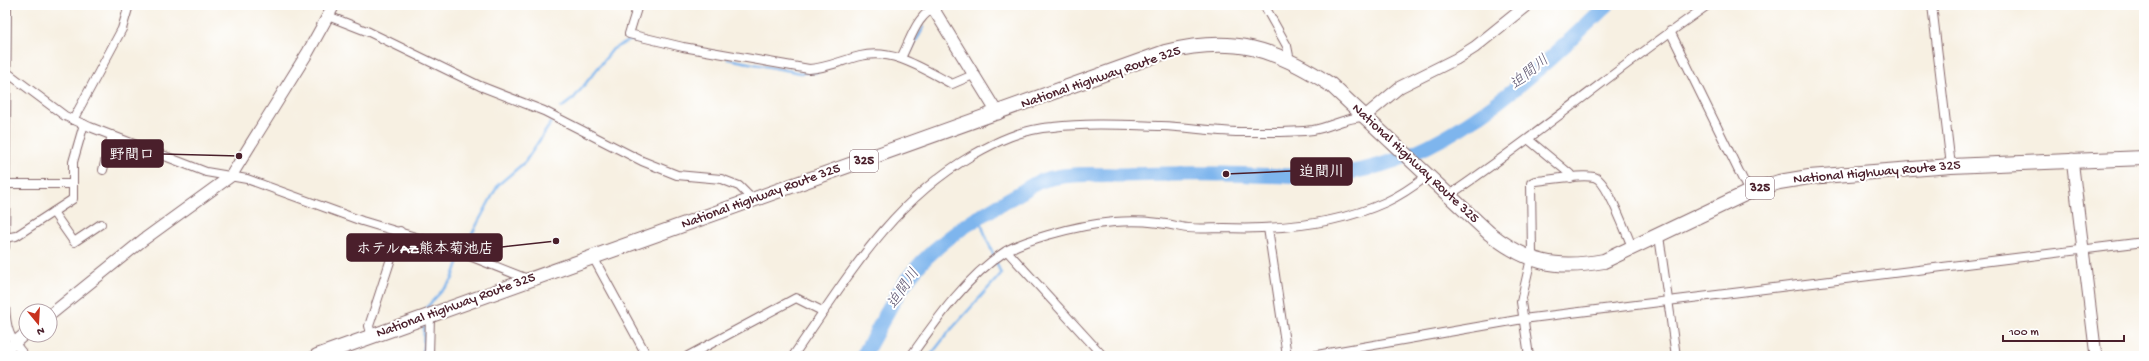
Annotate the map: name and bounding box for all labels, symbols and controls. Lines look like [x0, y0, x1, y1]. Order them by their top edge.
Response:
street label: National Highway Route 325 [1019, 43, 1183, 113]
water label: 迫間川 [1506, 51, 1553, 94]
street label: National Highway Route 325 [1348, 100, 1482, 228]
callout: 野間口 [102, 140, 163, 167]
text: 野間口 [109, 147, 155, 165]
road number: 325 [850, 150, 878, 172]
street label: National Highway Route 325 [1793, 157, 1961, 189]
callout: 迫間川 [1291, 158, 1352, 185]
street label: National Highway Route 325 [679, 160, 843, 234]
text: 迫間川 [1299, 163, 1345, 182]
road number: 325 [1746, 177, 1774, 199]
callout: ホテルAZ熊本菊池店 [347, 234, 502, 261]
text: ホテルAZ熊本菊池店 [356, 240, 494, 259]
water label: 迫間川 [883, 265, 924, 313]
street label: National Highway Route 325 [374, 269, 538, 343]
north arrow [18, 303, 58, 343]
scale bar [2003, 317, 2124, 343]
text: N [35, 324, 46, 337]
text: 100 m [2008, 326, 2039, 340]

